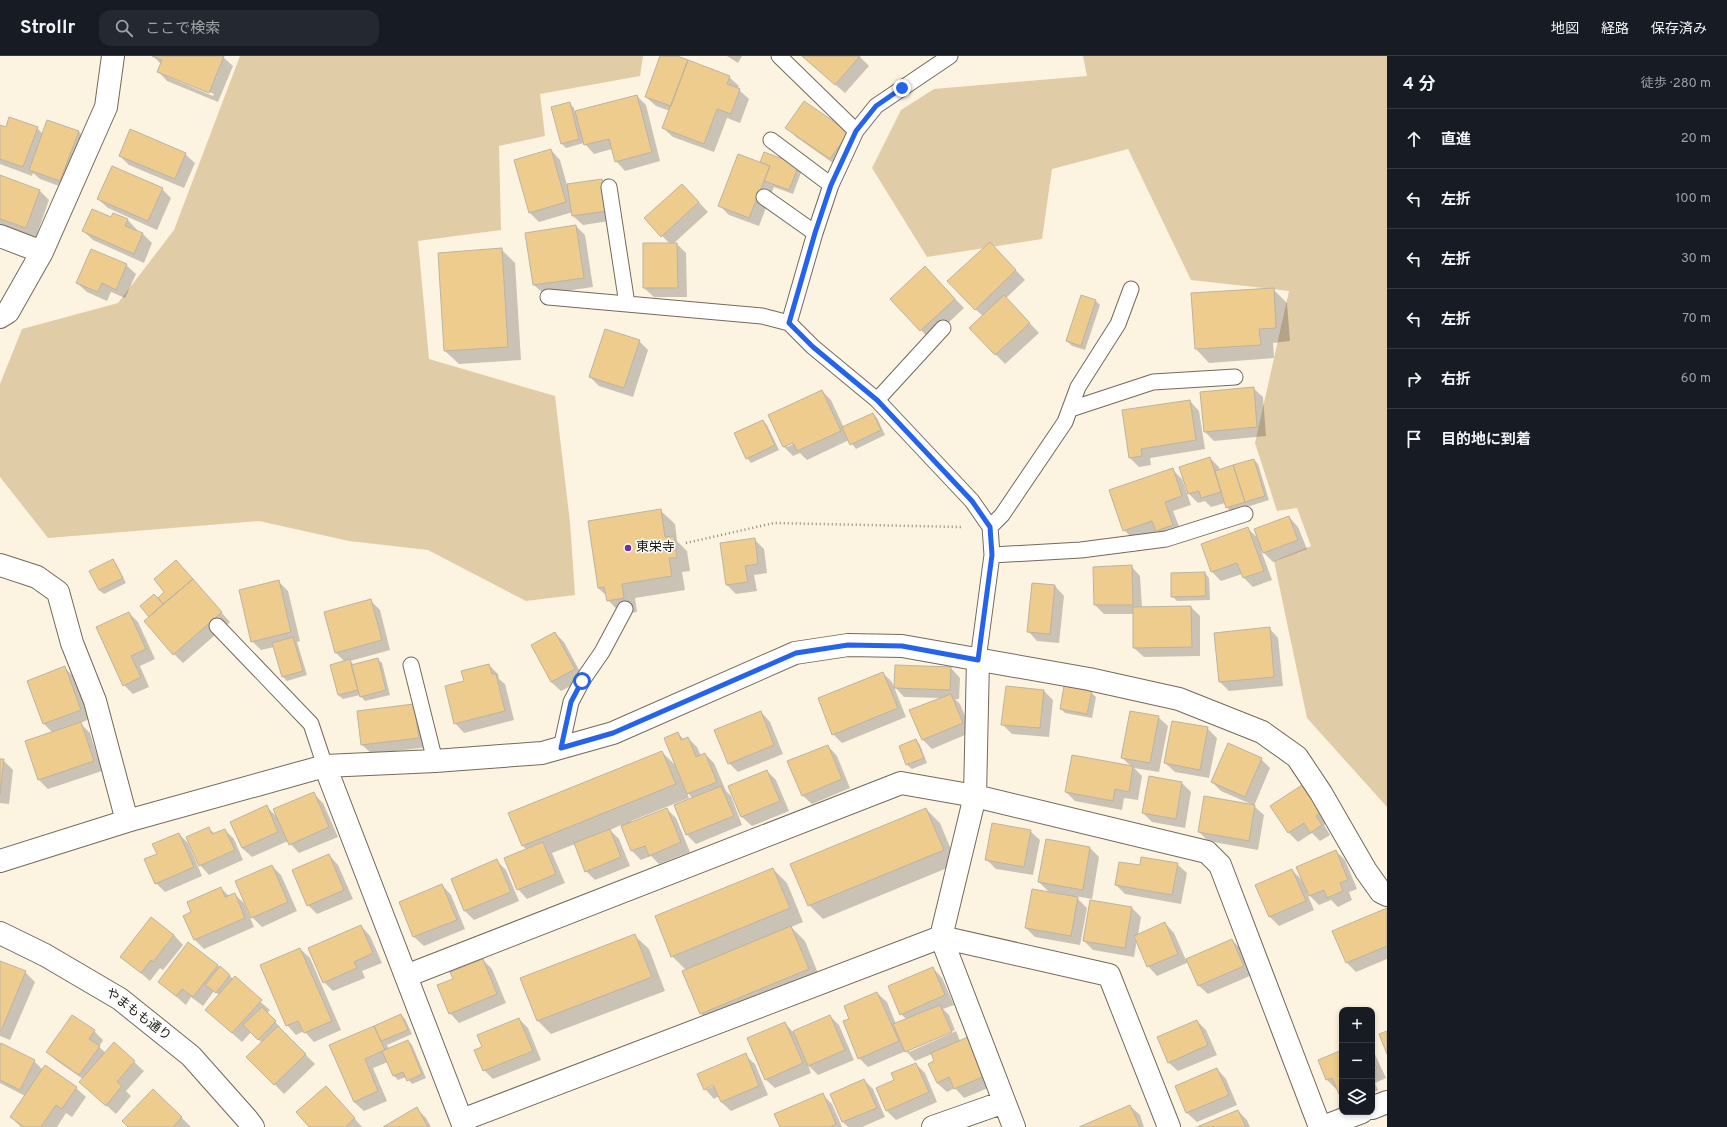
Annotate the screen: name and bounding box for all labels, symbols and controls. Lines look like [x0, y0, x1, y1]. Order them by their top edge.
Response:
search box [99, 10, 379, 46]
text: Strollr [20, 16, 75, 40]
icon: search [113, 17, 135, 39]
text: ここで検索 [145, 20, 220, 39]
text: 地図 [1551, 21, 1579, 38]
text: 経路 [1601, 21, 1629, 38]
text: 保存済み [1651, 21, 1707, 38]
text: 4 分 [1403, 74, 1435, 96]
text: 徒歩 · 280 m [1641, 76, 1711, 92]
route end [893, 79, 911, 97]
icon: ahead [1403, 128, 1425, 150]
text: 直進 [1441, 131, 1471, 150]
text: 20 m [1681, 131, 1711, 147]
icon: left [1403, 188, 1425, 210]
text: 左折 [1441, 191, 1471, 210]
text: 100 m [1675, 191, 1711, 207]
icon: left [1403, 248, 1425, 270]
text: 左折 [1441, 251, 1471, 270]
text: 30 m [1681, 251, 1711, 267]
icon: left [1403, 308, 1425, 330]
text: 左折 [1441, 311, 1471, 330]
text: 70 m [1682, 311, 1711, 327]
icon: right [1403, 368, 1425, 390]
text: 右折 [1441, 371, 1471, 390]
text: 60 m [1681, 371, 1711, 387]
icon: arrive [1403, 428, 1425, 450]
text: 目的地に到着 [1441, 431, 1531, 450]
place label: 東栄寺 [636, 540, 675, 556]
marker: 東栄寺 [623, 543, 633, 553]
route start [573, 672, 591, 690]
street label: やまもも通り [102, 985, 174, 1045]
map controls [1339, 1007, 1375, 1115]
button: + [1339, 1007, 1375, 1043]
button: − [1339, 1043, 1375, 1079]
button: layers [1339, 1079, 1375, 1115]

